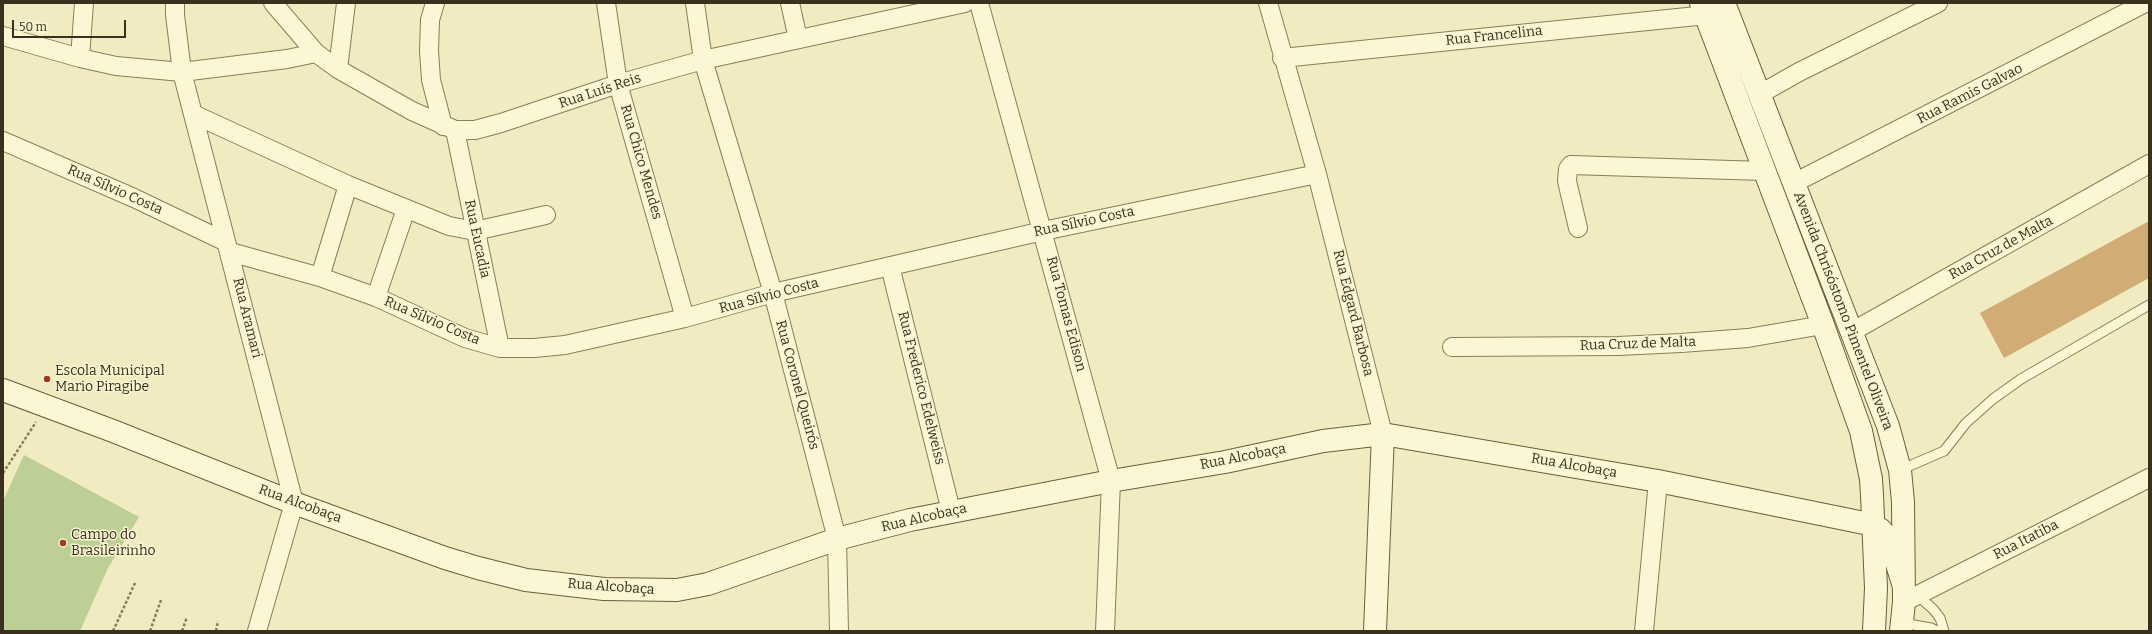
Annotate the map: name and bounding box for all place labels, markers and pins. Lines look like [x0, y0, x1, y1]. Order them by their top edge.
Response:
place label: Escola Municipal Mario Piragibe [55, 363, 165, 396]
marker: Escola Municipal Mario Piragibe [42, 374, 52, 384]
place label: Campo do Brasileirinho [71, 527, 156, 560]
marker: Campo do Brasileirinho [58, 538, 68, 548]

